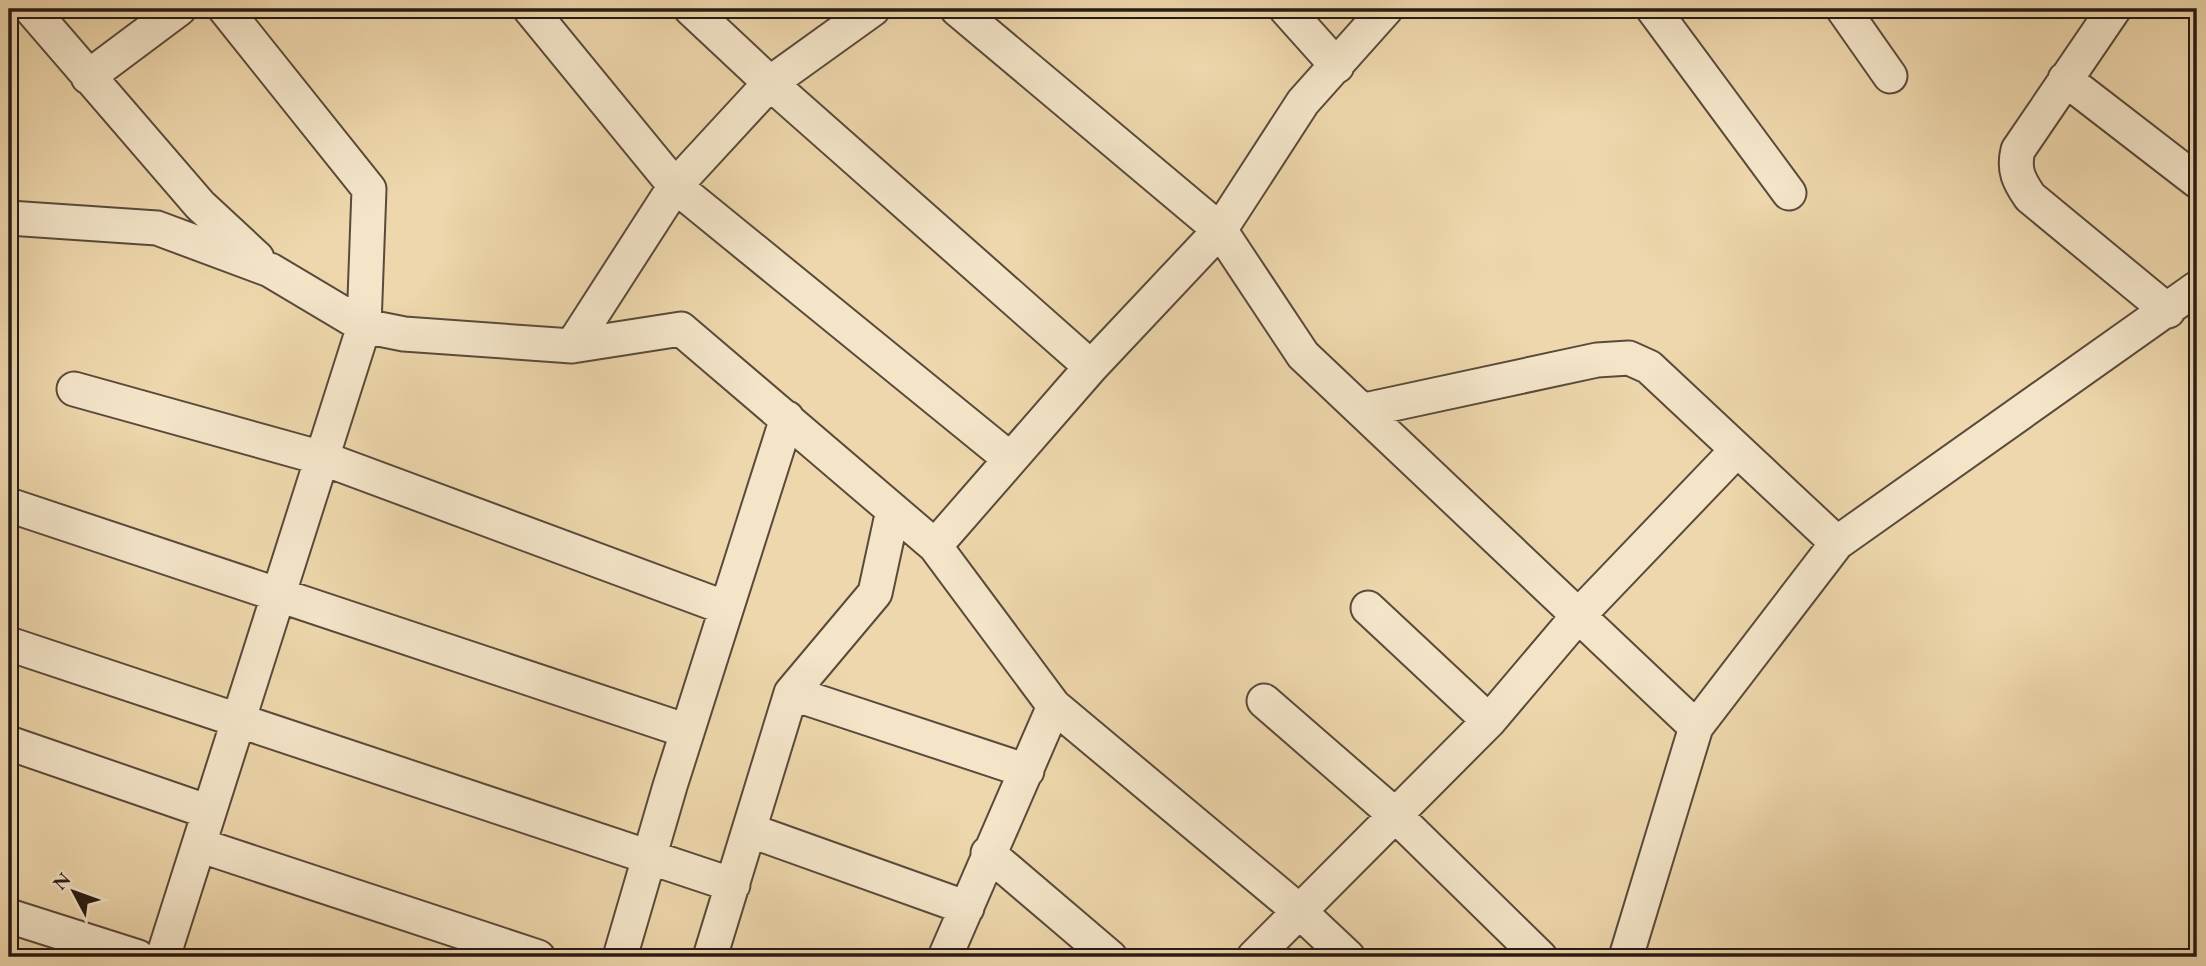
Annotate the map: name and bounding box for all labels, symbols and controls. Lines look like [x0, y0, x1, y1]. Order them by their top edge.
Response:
north arrow [38, 858, 108, 928]
text: N [47, 867, 76, 895]

